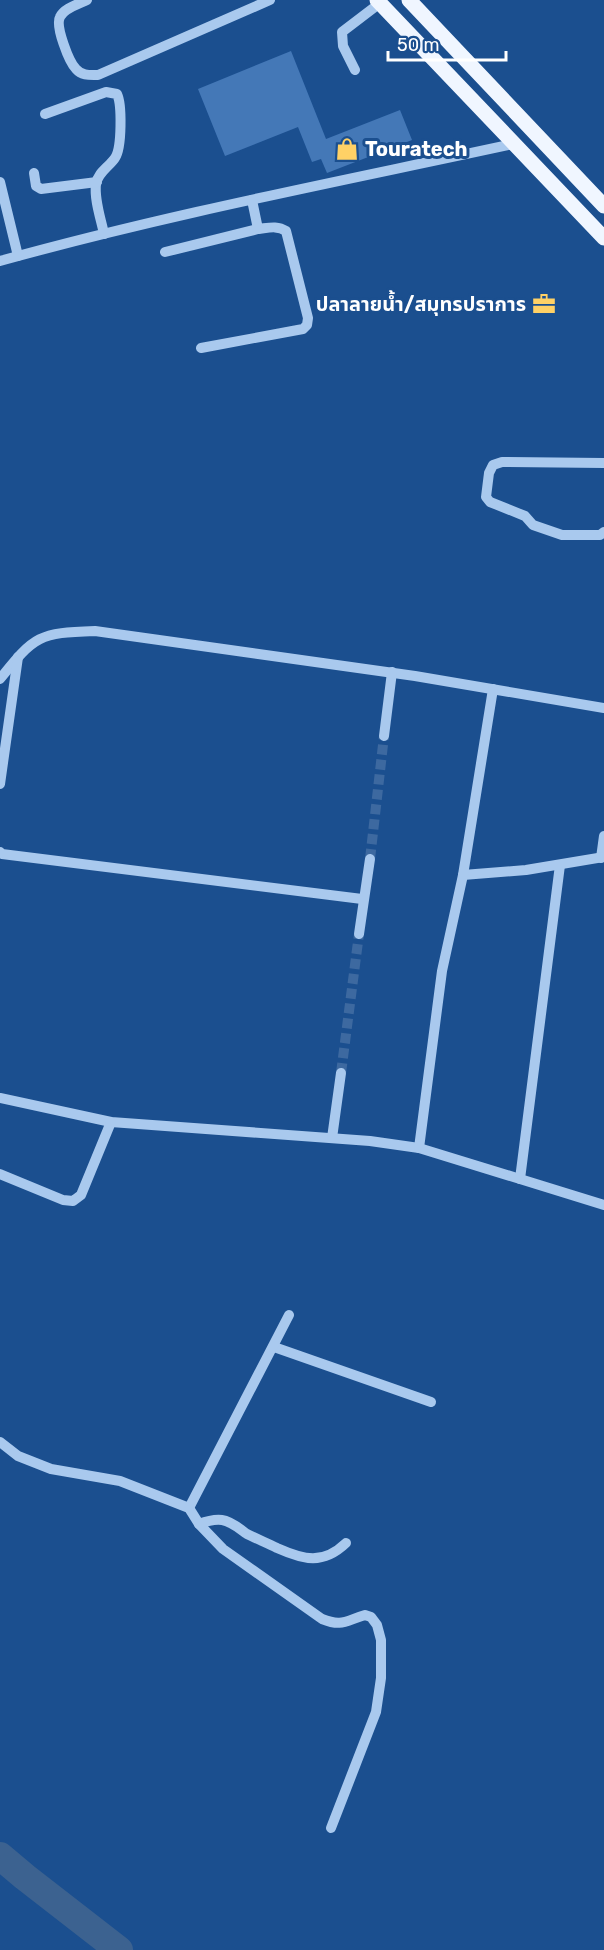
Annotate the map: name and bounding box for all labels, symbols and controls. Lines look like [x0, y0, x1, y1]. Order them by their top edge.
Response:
scale bar [388, 24, 506, 62]
text: 50 m [397, 34, 440, 56]
shop icon: Touratech [334, 136, 360, 162]
place label: Touratech [365, 137, 468, 161]
place label: ปลาลายน้ำ/สมุทรปราการ [316, 290, 526, 316]
office icon: ปลาลายน้ำ/สมุทรปราการ [531, 291, 557, 317]

